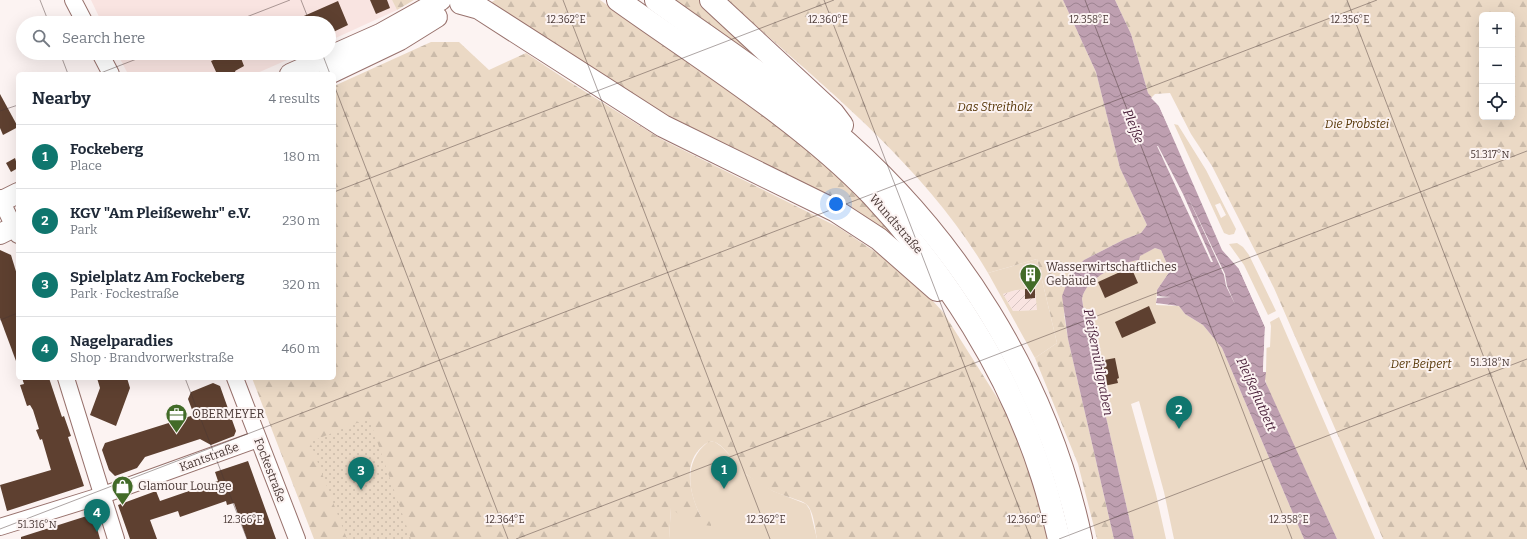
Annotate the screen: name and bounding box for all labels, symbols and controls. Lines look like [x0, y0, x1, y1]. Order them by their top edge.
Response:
map controls [1479, 12, 1515, 120]
button: + [1479, 12, 1515, 48]
text: 12.362°E [546, 14, 586, 26]
text: 12.360°E [808, 14, 848, 26]
text: 12.358°E [1069, 14, 1109, 26]
text: 12.356°E [1331, 14, 1369, 26]
search box [16, 16, 336, 60]
icon: search [30, 27, 52, 49]
text: Search here [62, 29, 145, 47]
button: − [1479, 48, 1515, 84]
button: locate [1479, 84, 1515, 120]
text: Nearby [32, 88, 91, 109]
text: 4 results [268, 91, 320, 106]
park label: Das Streitholz [957, 100, 1033, 114]
water label: Pleiße [1120, 107, 1147, 146]
park label: Die Probstei [1325, 117, 1390, 131]
text: Fockeberg [70, 140, 143, 158]
text: 1 [42, 149, 48, 164]
text: 180 m [284, 149, 320, 164]
text: 51.317°N [1471, 149, 1509, 161]
text: Place [70, 158, 102, 173]
street label: Wundtstraße [866, 192, 926, 256]
your location [826, 194, 846, 214]
text: KGV "Am Pleißewehr" e.V. [70, 204, 251, 222]
text: 2 [41, 213, 49, 228]
text: 230 m [282, 213, 320, 228]
text: Park [70, 222, 97, 237]
place label: Wasserwirtschaftliches Gebäude [1046, 260, 1177, 288]
building icon: Wasserwirtschaftliches Gebäude [1017, 261, 1043, 294]
text: Spielplatz Am Fockeberg [70, 268, 245, 286]
text: 3 [41, 277, 49, 292]
text: 320 m [282, 277, 320, 292]
text: Park · Fockestraße [70, 286, 179, 301]
water label: Pleißemühlgraben [1081, 307, 1116, 417]
text: Nagelparadies [70, 332, 173, 350]
text: 4 [41, 341, 49, 356]
text: 460 m [281, 341, 320, 356]
text: Shop · Brandvorwerkstraße [70, 350, 234, 365]
water label: Pleißeflutbett [1234, 355, 1280, 434]
park label: Der Beipert [1391, 357, 1452, 371]
text: 51.318°N [1470, 357, 1510, 369]
pin: 2 [1166, 396, 1192, 429]
office icon: OBERMEYER [163, 401, 189, 434]
place label: OBERMEYER [192, 407, 264, 421]
street label: Fockestraße [251, 436, 289, 504]
street label: Kantstraße [177, 440, 241, 474]
pin: 1 [711, 456, 737, 489]
pin: 3 [348, 457, 374, 490]
shop icon: Glamour Lounge [109, 473, 135, 506]
place label: Glamour Lounge [138, 479, 232, 493]
pin: 4 [84, 499, 110, 532]
text: 12.366°E [223, 514, 263, 526]
text: 12.364°E [485, 514, 525, 526]
text: 12.362°E [746, 514, 786, 526]
text: 12.360°E [1007, 514, 1047, 526]
text: 12.358°E [1269, 514, 1309, 526]
text: 51.316°N [17, 519, 57, 531]

